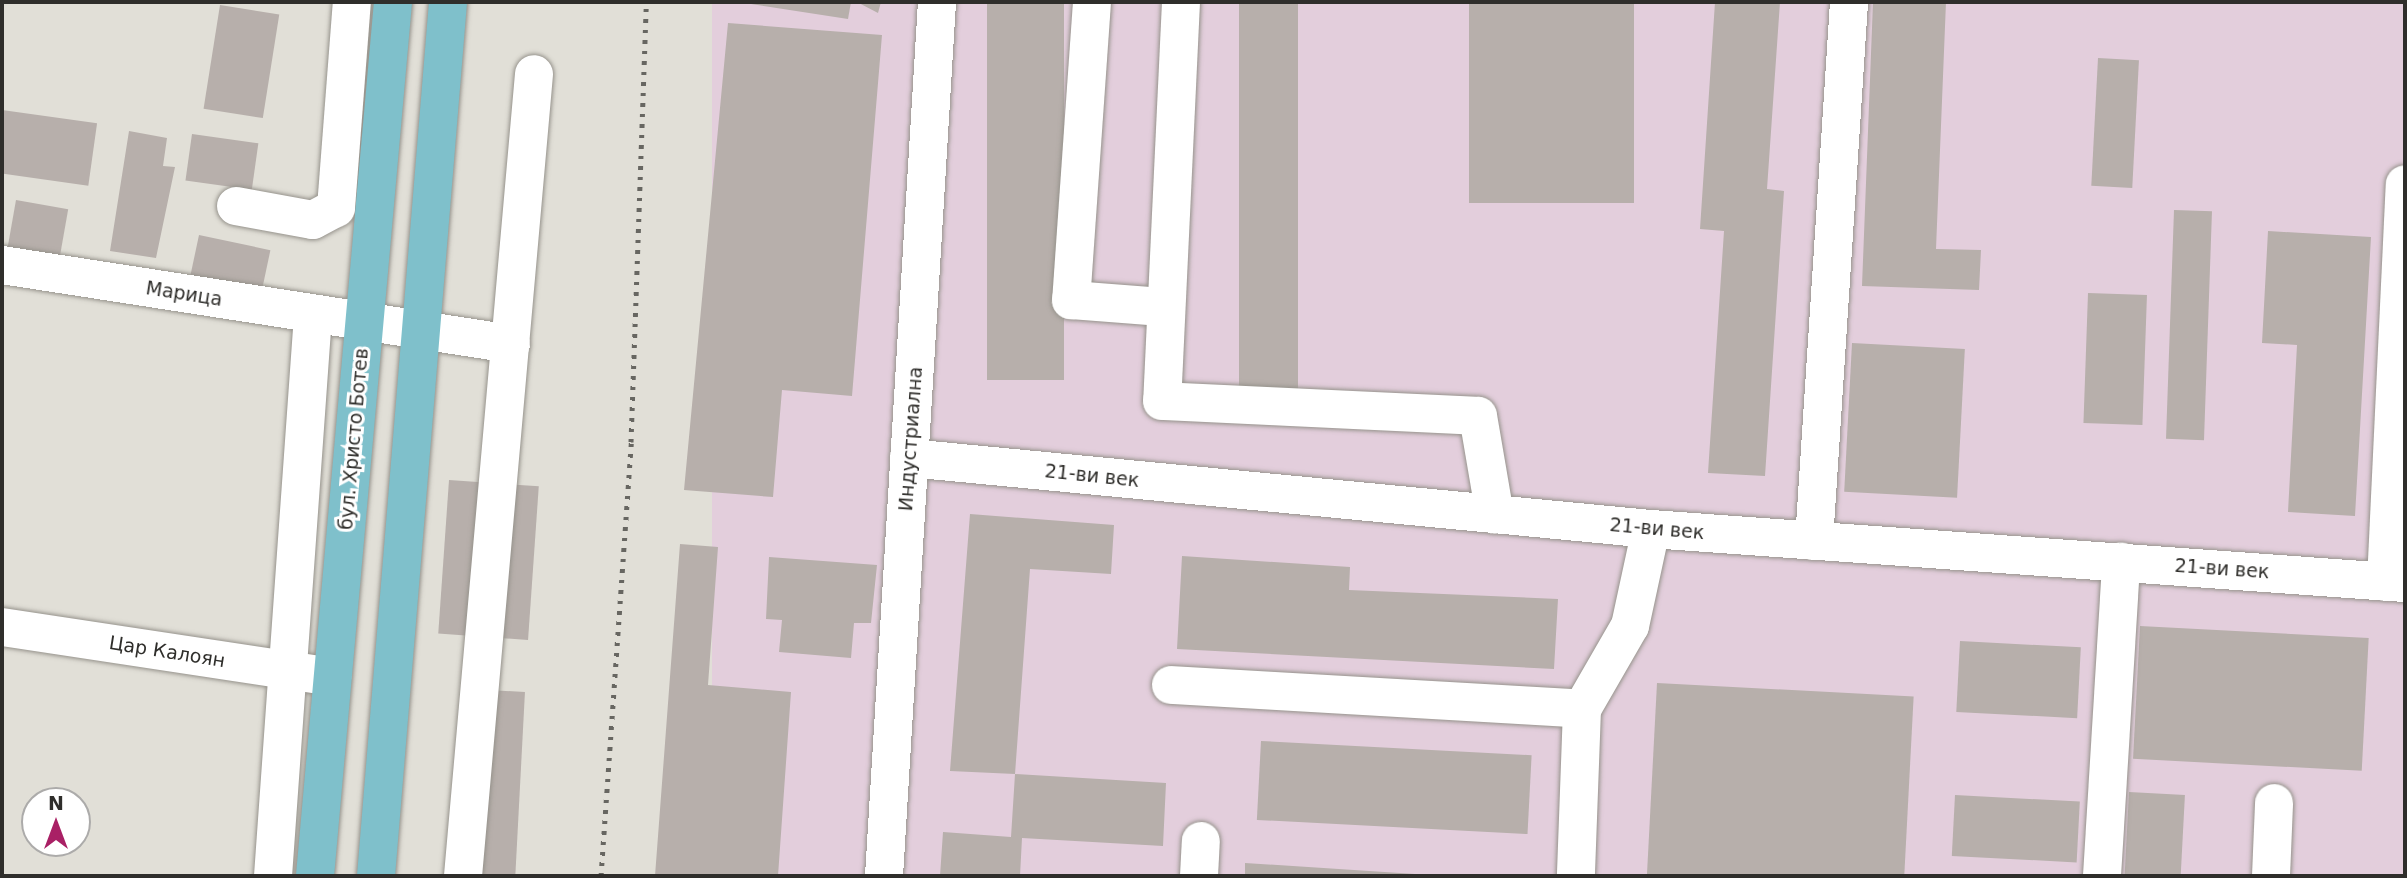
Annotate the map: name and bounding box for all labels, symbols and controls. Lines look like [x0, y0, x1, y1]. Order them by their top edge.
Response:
street label: Марица [144, 277, 224, 311]
street label: бул. Христо Ботев [335, 347, 373, 531]
street label: Индустриална [895, 366, 927, 512]
street label: 21-ви век [1044, 460, 1140, 492]
street label: 21-ви век [1609, 514, 1705, 544]
street label: 21-ви век [2174, 554, 2270, 584]
street label: Цар Калоян [107, 632, 227, 672]
north arrow [21, 787, 91, 857]
text: N [48, 792, 64, 814]

